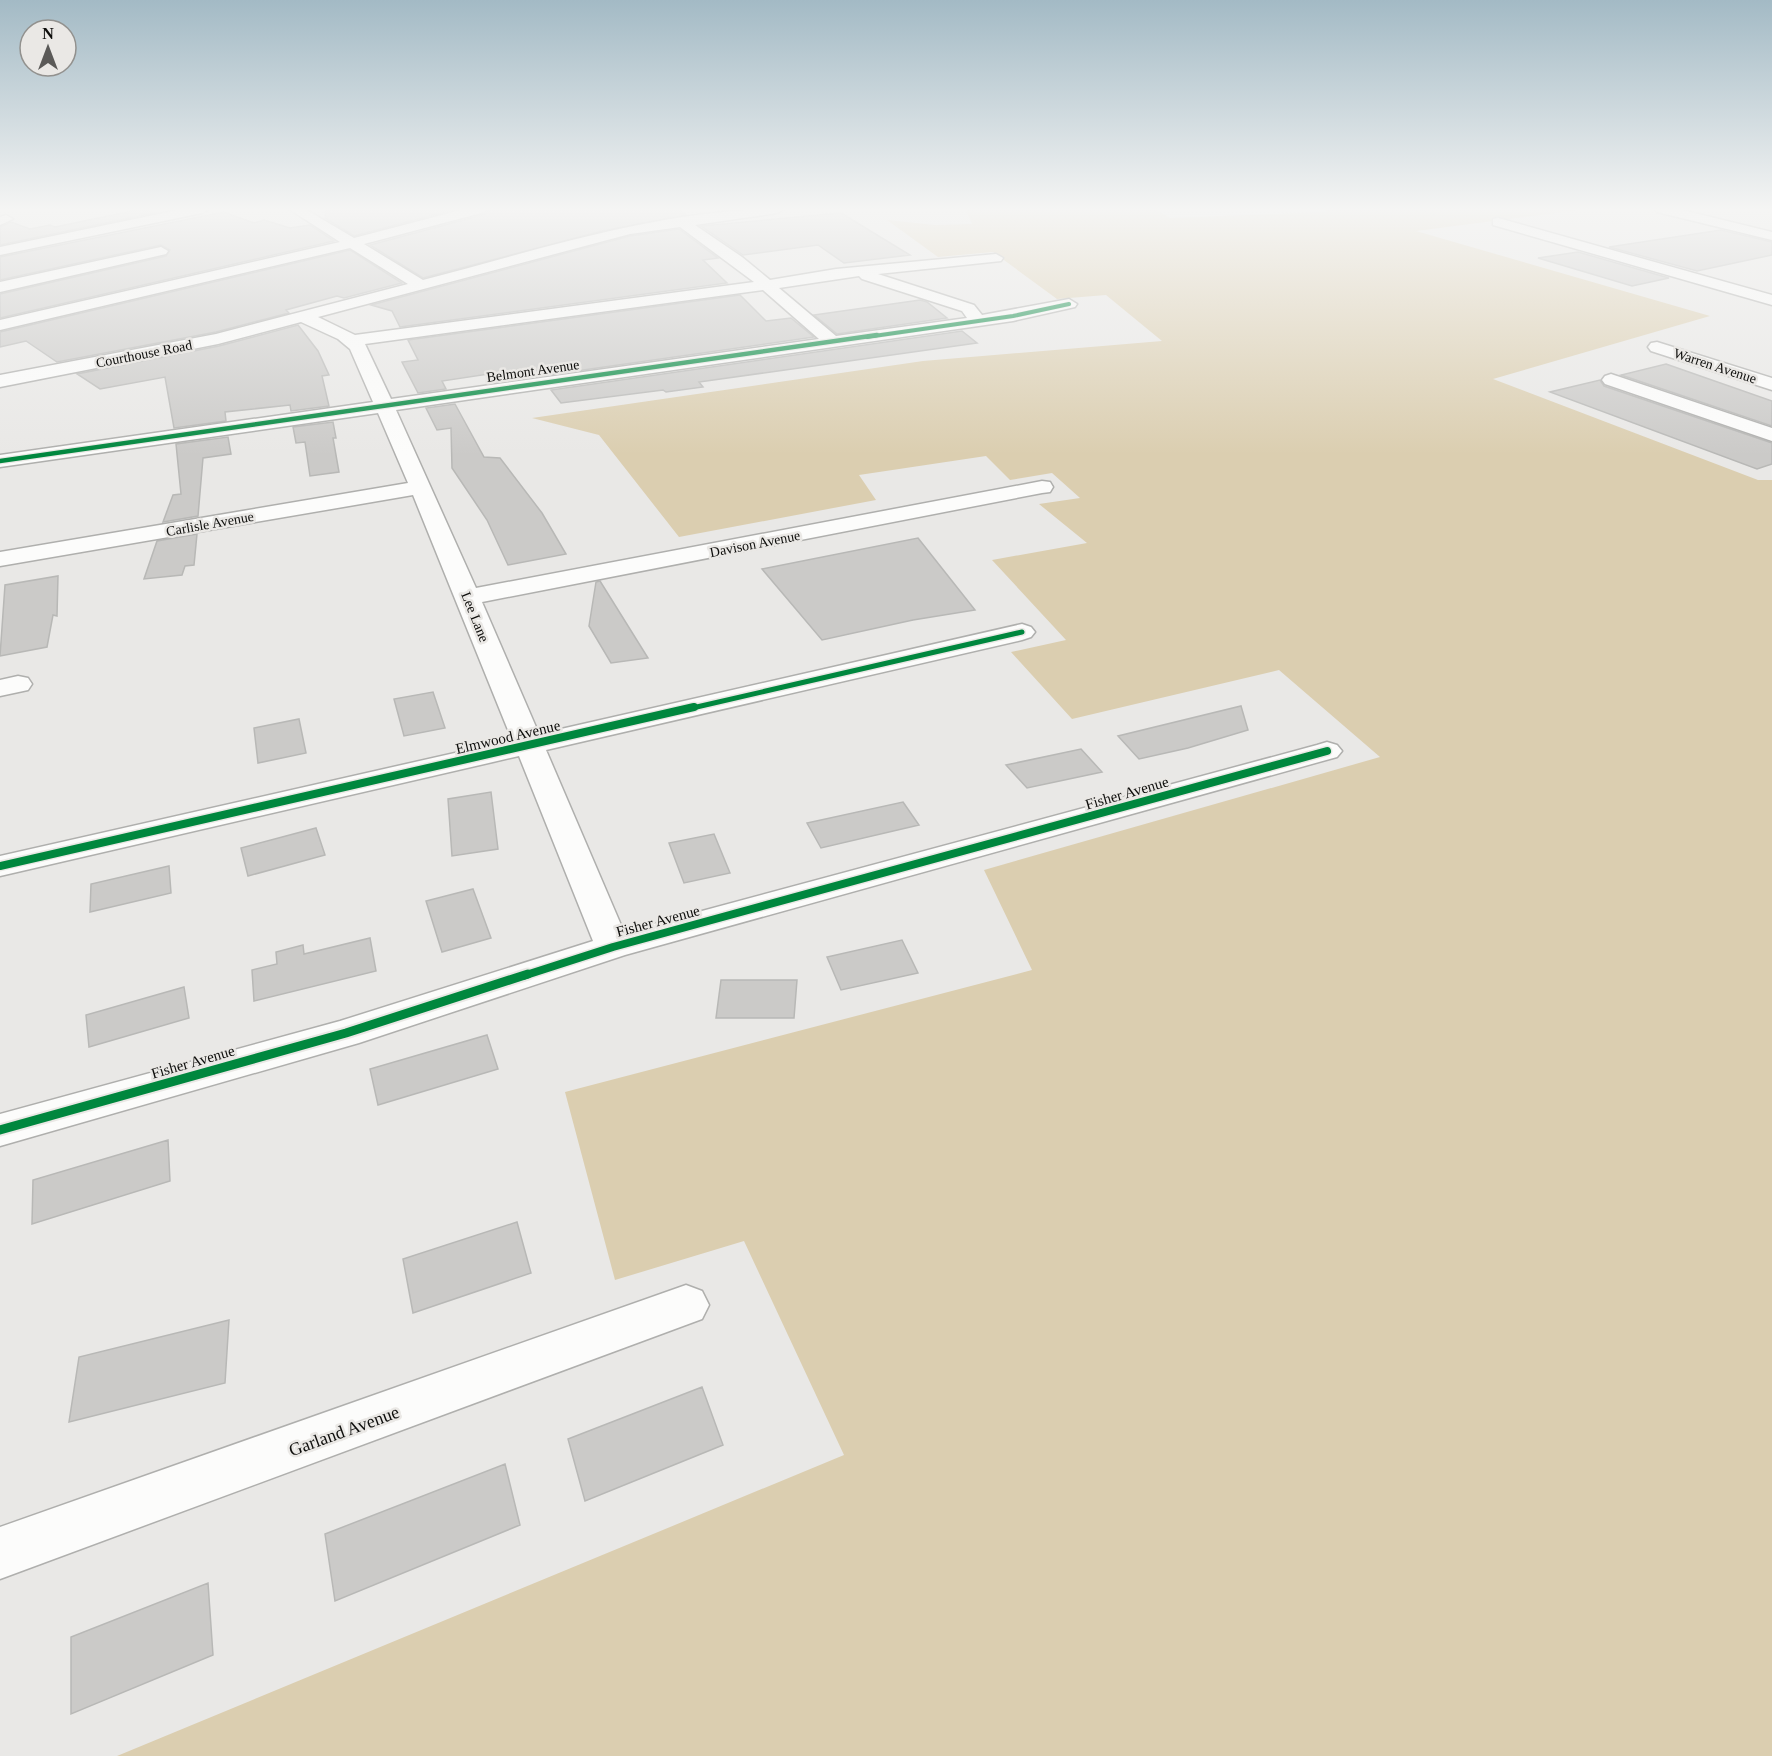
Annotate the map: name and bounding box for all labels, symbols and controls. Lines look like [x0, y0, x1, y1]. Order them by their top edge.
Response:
north arrow [18, 18, 78, 78]
text: N [42, 25, 54, 42]
street label: Courthouse Road [95, 337, 193, 371]
street label: Warren Avenue [1672, 346, 1758, 386]
street label: Belmont Avenue [486, 357, 580, 385]
street label: Carlisle Avenue [165, 509, 255, 539]
street label: Davison Avenue [708, 528, 802, 560]
street label: Lee Lane [458, 590, 492, 644]
street label: Elmwood Avenue [454, 717, 562, 757]
street label: Fisher Avenue [1083, 773, 1171, 813]
street label: Fisher Avenue [614, 902, 702, 940]
street label: Fisher Avenue [149, 1042, 237, 1082]
street label: Garland Avenue [286, 1402, 402, 1460]

